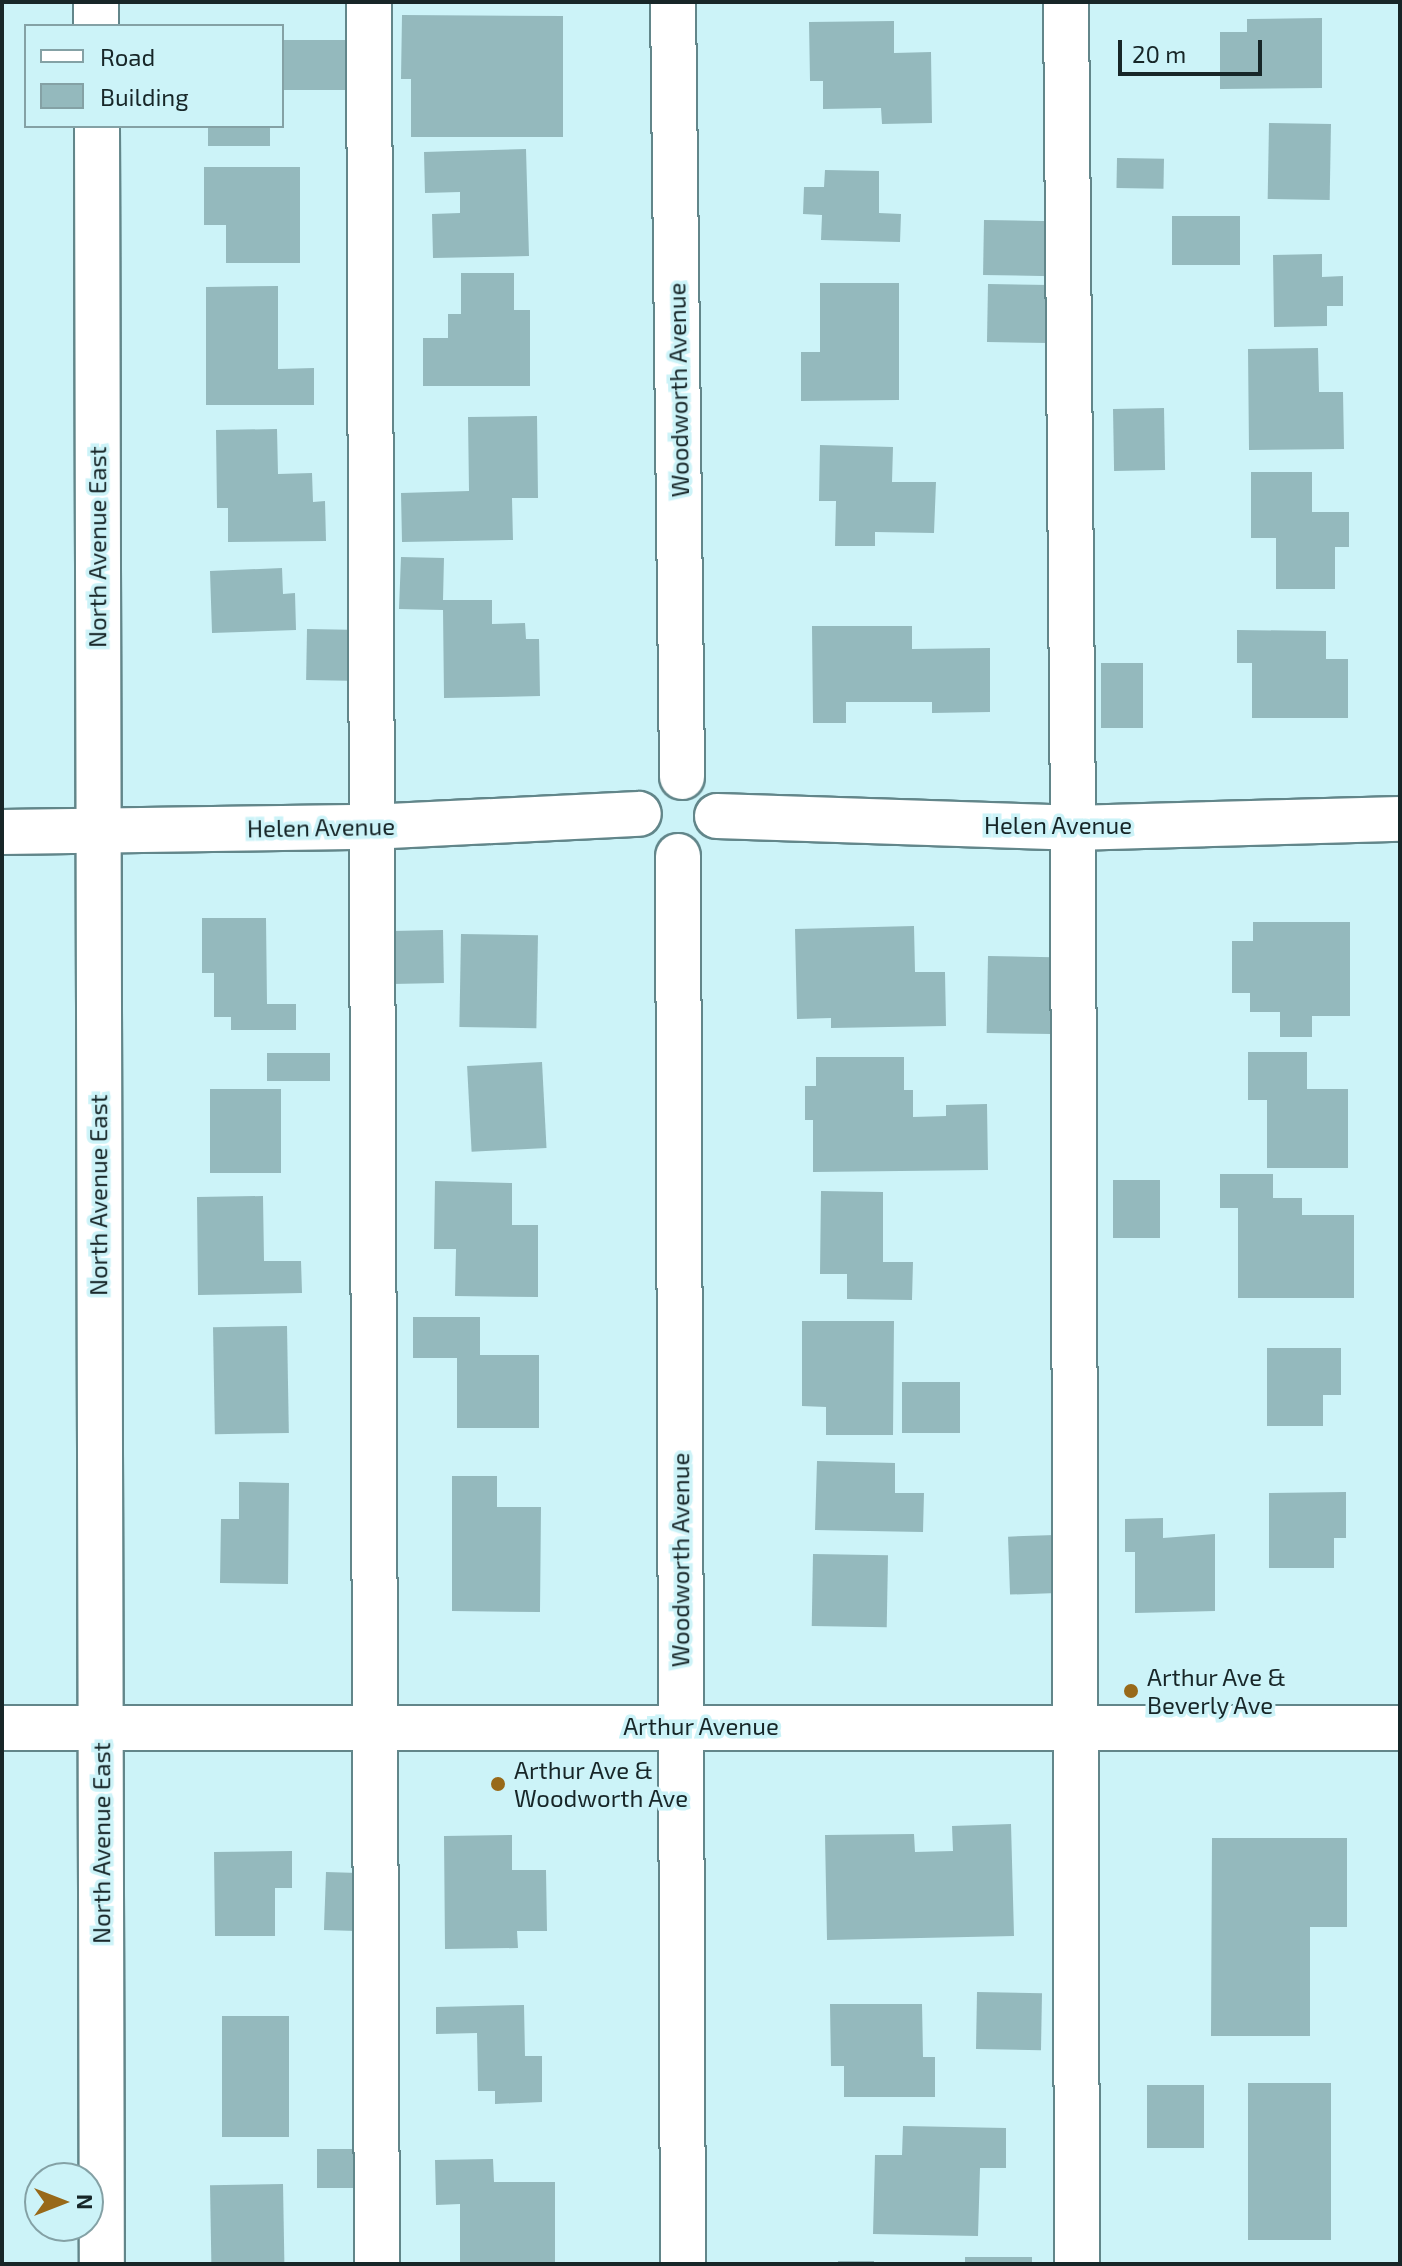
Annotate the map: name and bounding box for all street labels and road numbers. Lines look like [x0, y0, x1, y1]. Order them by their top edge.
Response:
street label: Woodworth Avenue [662, 282, 694, 498]
street label: North Avenue East [83, 446, 111, 648]
street label: Helen Avenue [246, 811, 396, 843]
street label: Helen Avenue [984, 811, 1132, 839]
street label: North Avenue East [84, 1094, 112, 1296]
street label: Woodworth Avenue [666, 1452, 694, 1668]
street label: Arthur Avenue [623, 1712, 779, 1740]
street label: North Avenue East [87, 1742, 115, 1944]

